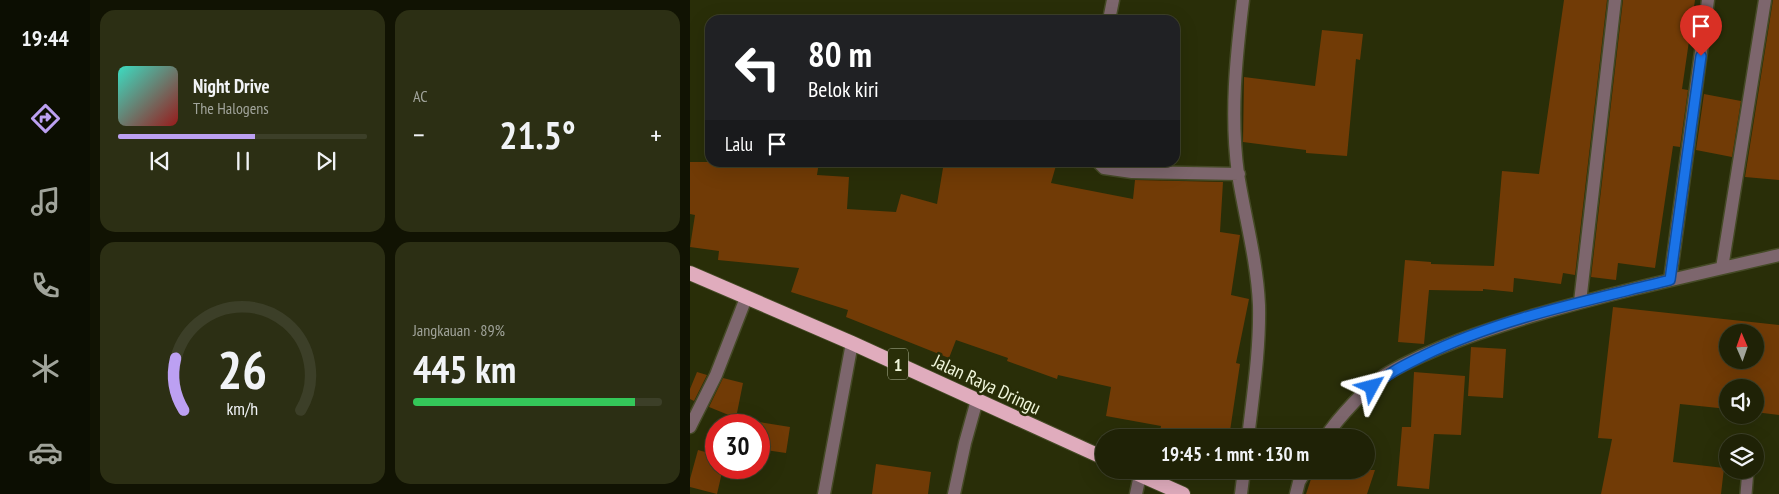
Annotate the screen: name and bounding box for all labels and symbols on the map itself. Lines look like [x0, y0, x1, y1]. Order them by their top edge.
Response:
pin [1680, 5, 1722, 56]
north arrow [1719, 324, 1764, 369]
road number: 1 [888, 348, 908, 379]
street label: Jalan Raya Dringu [928, 348, 1045, 419]
position arrow [1345, 360, 1397, 412]
speed limit sign: 30 [705, 414, 770, 479]

